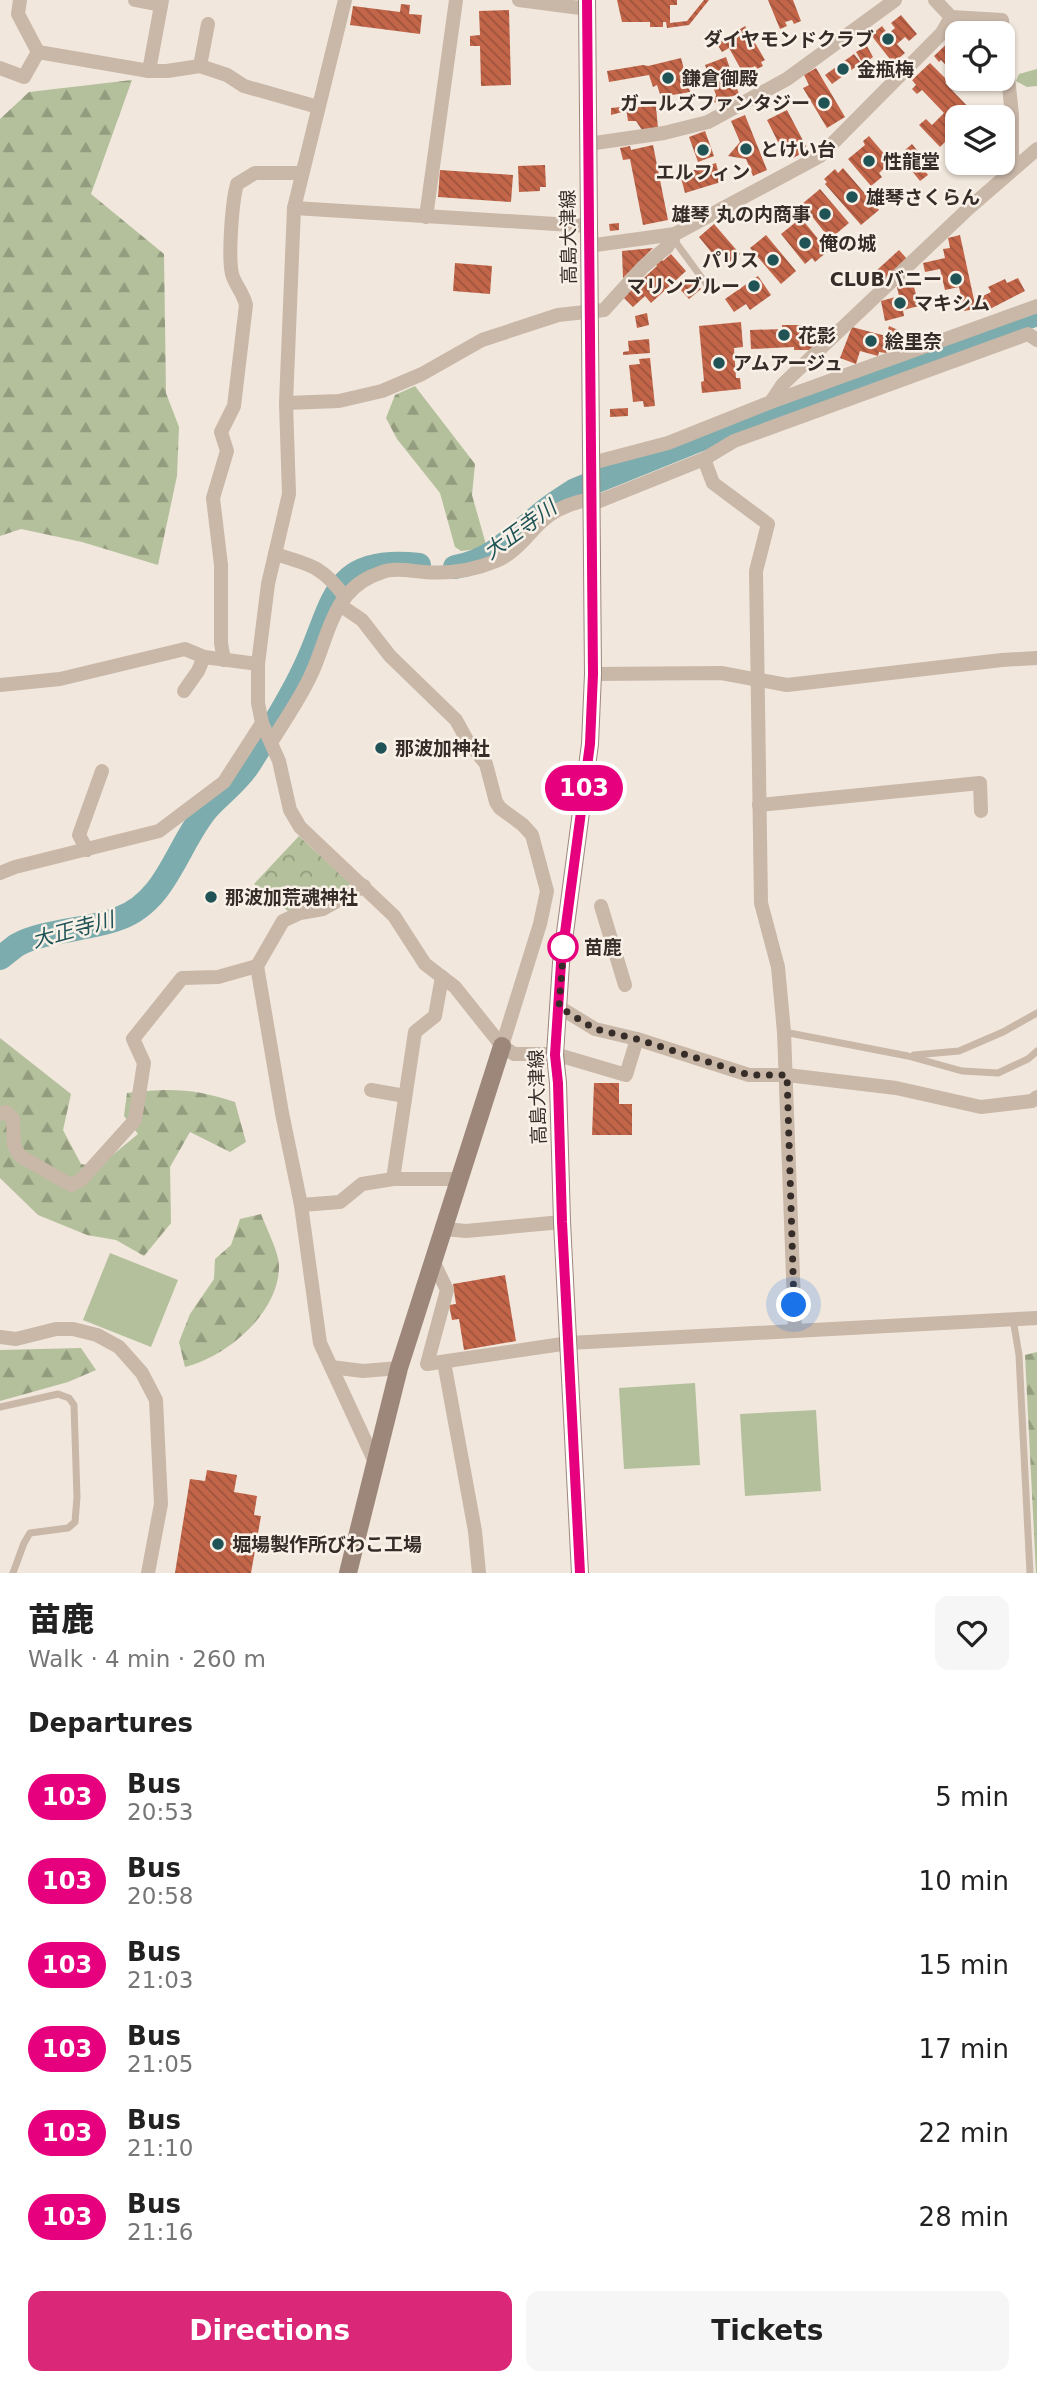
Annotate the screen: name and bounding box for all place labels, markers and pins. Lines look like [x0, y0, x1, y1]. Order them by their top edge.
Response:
place label: ダイヤモンドクラブ [704, 28, 874, 50]
marker: ダイヤモンドクラブ [880, 31, 896, 47]
place label: 金瓶梅 [857, 58, 914, 80]
marker: 金瓶梅 [835, 61, 851, 77]
place label: 鎌倉御殿 [681, 67, 758, 89]
marker: 鎌倉御殿 [660, 70, 676, 86]
place label: ガールズファンタジー [620, 92, 810, 114]
marker: ガールズファンタジー [816, 95, 832, 111]
place label: とけい台 [760, 138, 836, 160]
marker: とけい台 [738, 141, 754, 157]
marker: エルフィン [695, 142, 711, 158]
place label: 性龍堂 [883, 150, 940, 172]
marker: 性龍堂 [861, 153, 877, 169]
place label: エルフィン [656, 161, 750, 183]
place label: 雄琴さくらん [866, 186, 980, 208]
marker: 雄琴さくらん [844, 189, 860, 205]
place label: 雄琴 丸の内商事 [671, 203, 811, 225]
marker: 雄琴 丸の内商事 [817, 206, 833, 222]
place label: 俺の城 [819, 232, 876, 254]
marker: 俺の城 [797, 235, 813, 251]
place label: パリス [702, 249, 759, 271]
marker: パリス [765, 252, 781, 268]
place label: CLUBバニー [830, 268, 942, 290]
marker: CLUBバニー [948, 271, 964, 287]
place label: マリンブルー [627, 275, 740, 297]
marker: マリンブルー [746, 278, 762, 294]
place label: マキシム [914, 292, 990, 314]
marker: マキシム [892, 295, 908, 311]
place label: 花影 [798, 324, 836, 346]
marker: 花影 [776, 327, 792, 343]
place label: 絵里奈 [885, 330, 942, 352]
marker: 絵里奈 [863, 333, 879, 349]
place label: アムアージュ [733, 352, 843, 374]
marker: アムアージュ [711, 355, 727, 371]
place label: 那波加神社 [395, 737, 490, 759]
marker: 那波加神社 [373, 740, 389, 756]
place label: 那波加荒魂神社 [225, 886, 358, 908]
marker: 那波加荒魂神社 [203, 889, 219, 905]
marker: 苗鹿 [548, 932, 578, 962]
place label: 苗鹿 [584, 936, 622, 958]
place label: 堀場製作所びわこ工場 [232, 1533, 422, 1555]
marker: 堀場製作所びわこ工場 [210, 1536, 226, 1552]

